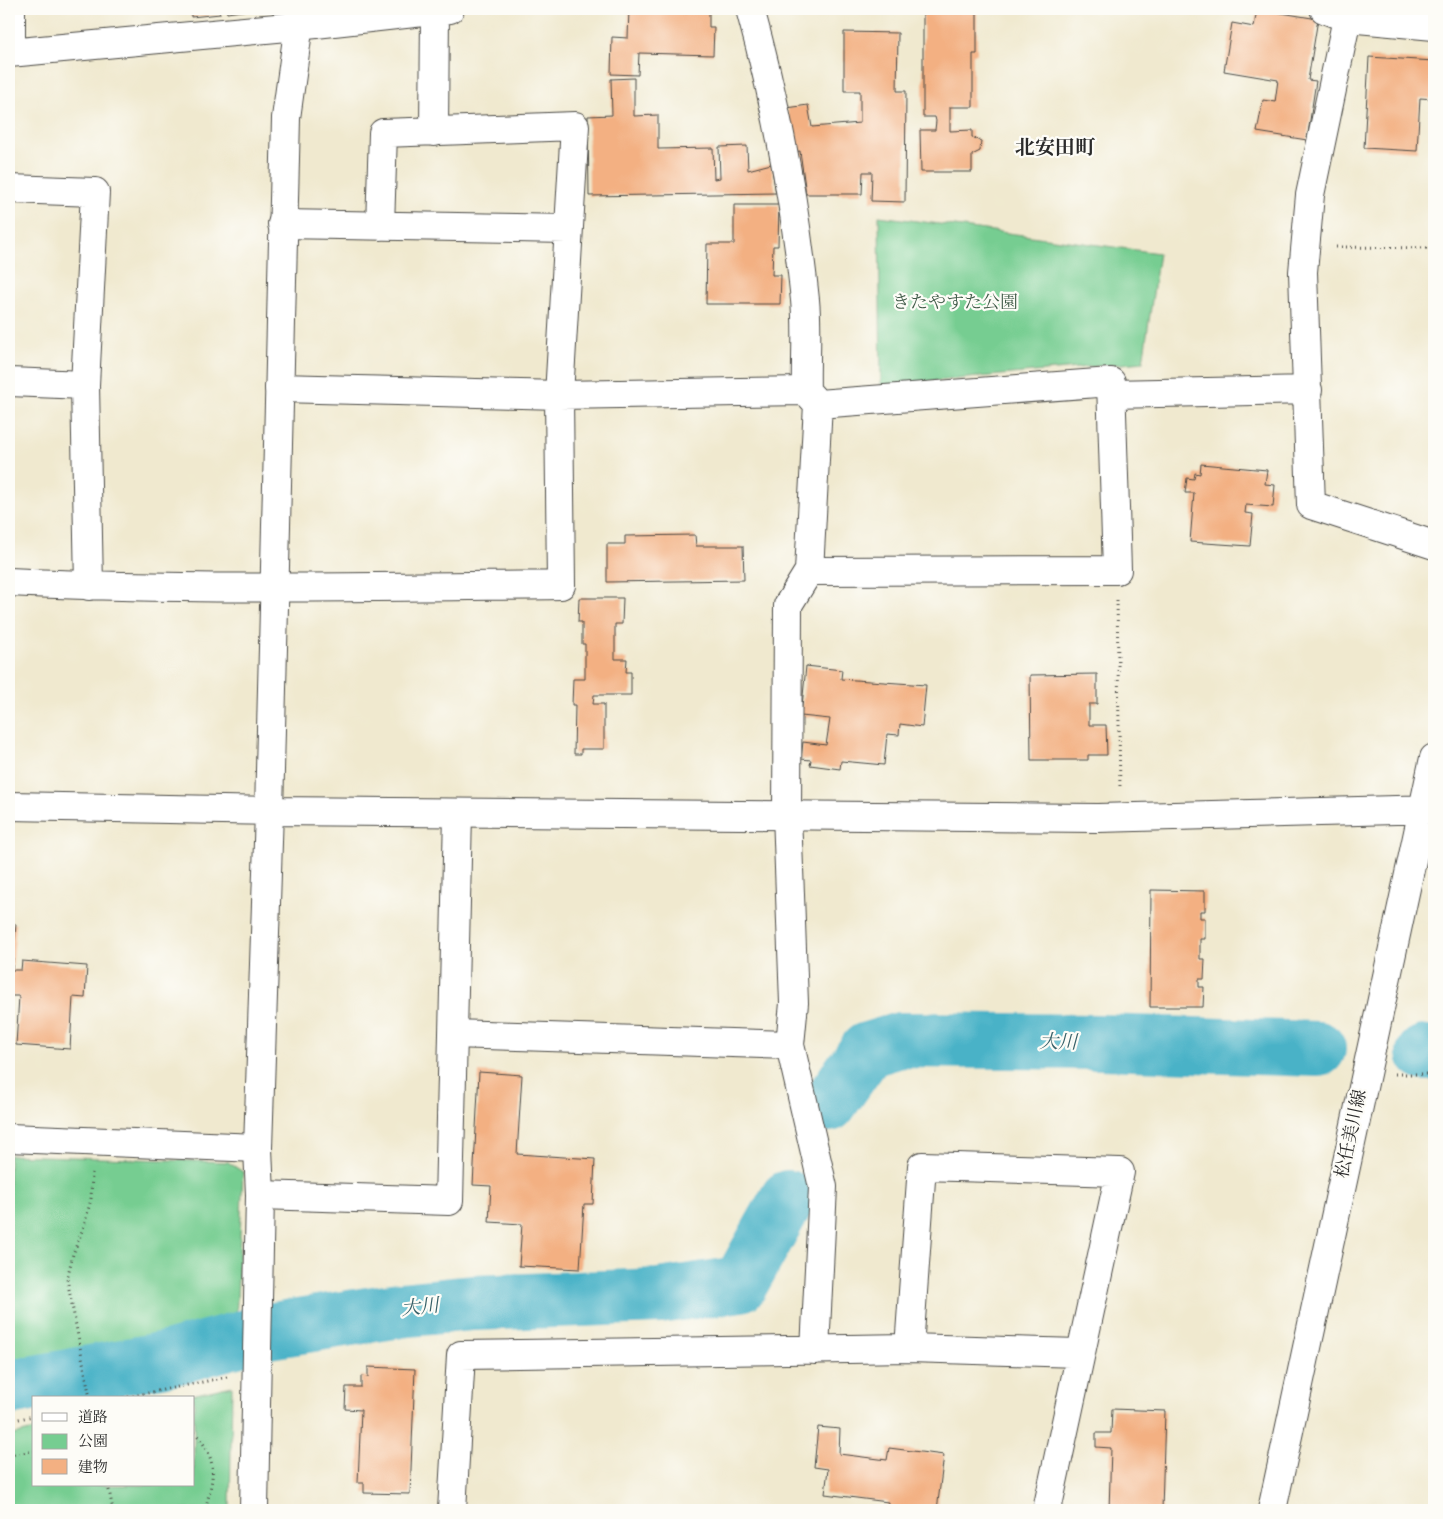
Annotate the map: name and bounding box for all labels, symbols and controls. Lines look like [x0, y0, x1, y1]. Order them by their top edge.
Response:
district label: 北安田町 [1015, 135, 1096, 163]
park label: きたやすた公園 [892, 291, 1018, 316]
water label: 大川 [1039, 1030, 1079, 1056]
street label: 松任美川線 [1330, 1087, 1374, 1181]
water label: 大川 [400, 1293, 442, 1323]
legend [32, 1396, 195, 1486]
text: 道路 [78, 1408, 108, 1429]
text: 公園 [78, 1432, 108, 1453]
text: 建物 [78, 1458, 108, 1479]

